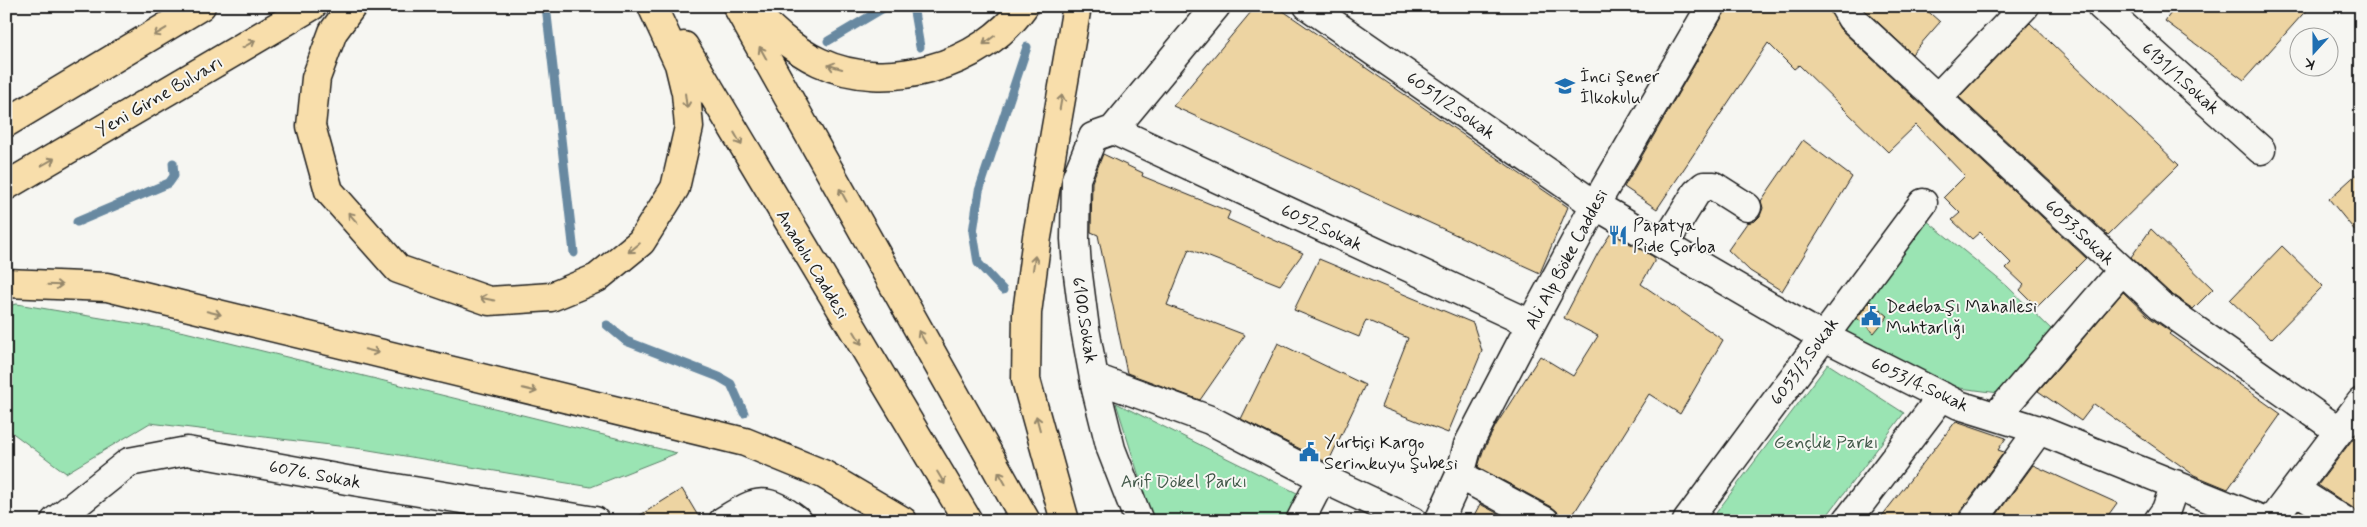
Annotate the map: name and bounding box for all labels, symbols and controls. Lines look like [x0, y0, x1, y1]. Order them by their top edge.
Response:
one-way arrow [153, 27, 167, 37]
north arrow [2290, 28, 2340, 78]
one-way arrow [982, 35, 996, 45]
street label: 6131/1.Sokak [2136, 37, 2225, 120]
one-way arrow [241, 38, 255, 48]
one-way arrow [758, 46, 768, 61]
street label: Yeni Girne Bulvarı [92, 51, 227, 143]
text: K [2301, 53, 2318, 73]
one-way arrow [828, 62, 844, 71]
place label: İnci Şener İlkokulu [1580, 65, 1660, 110]
street label: 6051/2.Sokak [1401, 66, 1500, 145]
school or university icon: İnci Şener İlkokulu [1554, 75, 1576, 97]
one-way arrow [681, 92, 691, 108]
one-way arrow [1056, 95, 1066, 111]
one-way arrow [733, 132, 743, 146]
one-way arrow [41, 156, 55, 166]
street label: Ali Alp Böke Caddesi [1520, 185, 1614, 334]
one-way arrow [837, 188, 847, 203]
street label: 6053.Sokak [2039, 194, 2119, 271]
street label: 6052.Sokak [1277, 199, 1366, 257]
street label: Anadolu Caddesi [770, 206, 854, 324]
one-way arrow [347, 211, 358, 224]
place label: Papatya Pide Çorba [1633, 214, 1716, 259]
restaurant icon: Papatya Pide Çorba [1607, 224, 1629, 246]
one-way arrow [628, 243, 641, 254]
one-way arrow [1029, 255, 1039, 271]
street label: 6100.Sokak [1065, 275, 1103, 365]
one-way arrow [47, 281, 63, 290]
one-way arrow [479, 294, 495, 304]
place label: Dedebaşı Mahallesi Muhtarlığı [1886, 295, 2037, 340]
public building icon: Dedebaşı Mahallesi Muhtarlığı [1860, 305, 1882, 327]
one-way arrow [206, 309, 222, 318]
street label: 6053/3.Sokak [1765, 313, 1845, 410]
one-way arrow [917, 330, 927, 344]
one-way arrow [853, 331, 863, 345]
one-way arrow [364, 347, 380, 356]
street label: 6053/4.Sokak [1867, 352, 1972, 418]
one-way arrow [522, 386, 538, 395]
one-way arrow [1033, 416, 1042, 432]
place label: Yurtiçi Kargo Serinkuyu Şubesi [1324, 431, 1458, 476]
park label: Gençlik Parkı [1774, 431, 1878, 455]
public building icon: Yurtiçi Kargo Serinkuyu Şubesi [1298, 441, 1320, 463]
street label: 6076. Sokak [267, 455, 363, 495]
one-way arrow [937, 470, 947, 484]
park label: Arif Dökel Parkı [1121, 470, 1247, 494]
one-way arrow [997, 471, 1007, 486]

